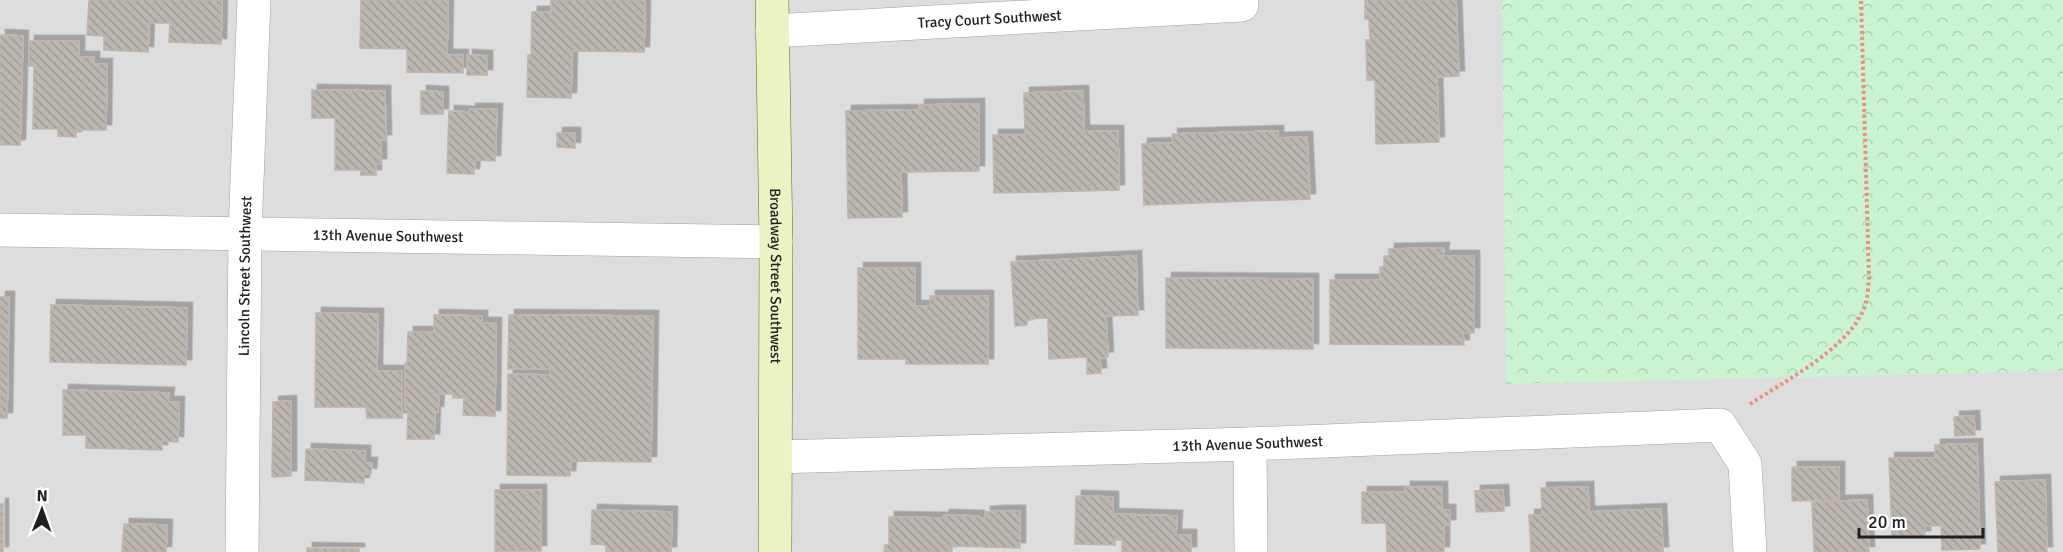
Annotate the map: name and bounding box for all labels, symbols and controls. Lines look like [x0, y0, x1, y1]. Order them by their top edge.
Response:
street label: Tracy Court Southwest [917, 6, 1062, 32]
street label: Broadway Street Southwest [766, 188, 785, 364]
street label: Lincoln Street Southwest [235, 195, 255, 356]
street label: 13th Avenue Southwest [312, 226, 463, 246]
street label: 13th Avenue Southwest [1172, 432, 1324, 455]
north arrow [12, 480, 72, 540]
text: N [37, 486, 48, 506]
scale bar [1859, 501, 1984, 539]
text: 20 m [1868, 511, 1906, 533]

